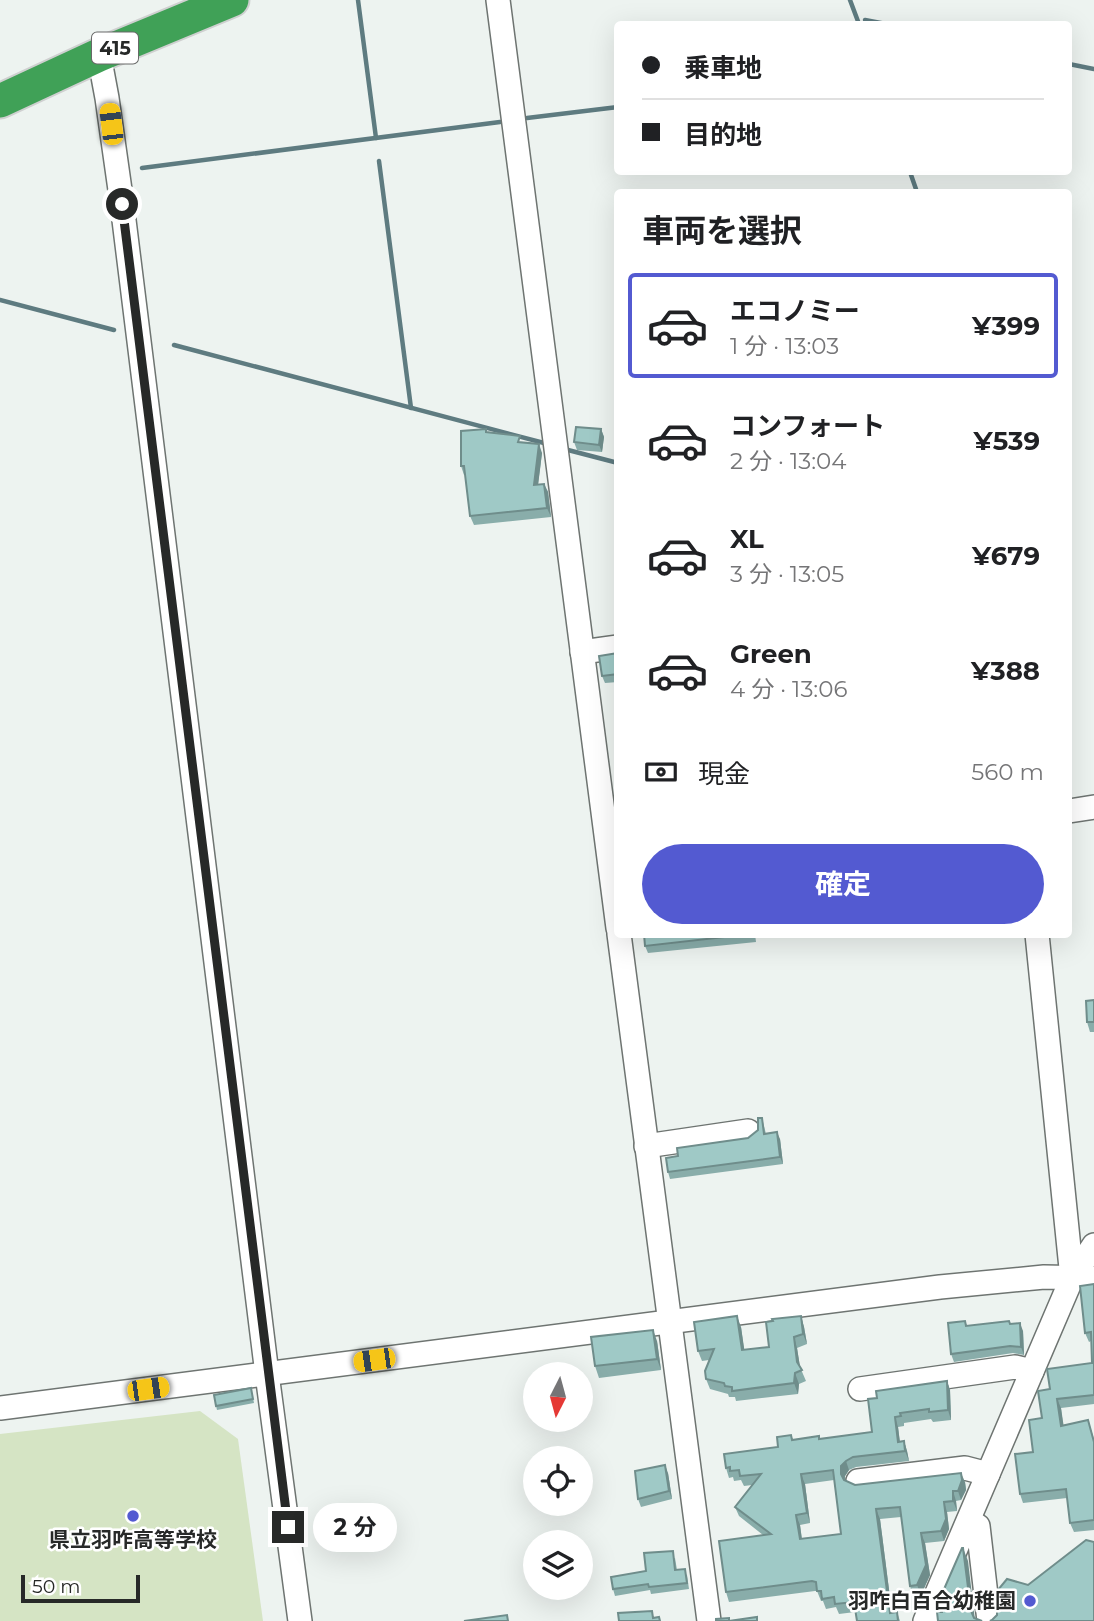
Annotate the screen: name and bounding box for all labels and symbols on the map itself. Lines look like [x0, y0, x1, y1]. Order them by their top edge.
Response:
road number: 415 [92, 32, 138, 64]
car [99, 102, 124, 146]
route start [106, 188, 138, 220]
car [352, 1347, 397, 1373]
north arrow [523, 1362, 593, 1432]
car [126, 1376, 171, 1402]
callout: 2 分 [312, 1502, 396, 1552]
marker: 県立羽咋高等学校 [125, 1508, 141, 1524]
route end [272, 1511, 304, 1543]
place label: 県立羽咋高等学校 [49, 1527, 217, 1552]
scale bar [21, 1572, 140, 1604]
place label: 羽咋白百合幼稚園 [848, 1588, 1016, 1613]
marker: 羽咋白百合幼稚園 [1022, 1593, 1038, 1609]

